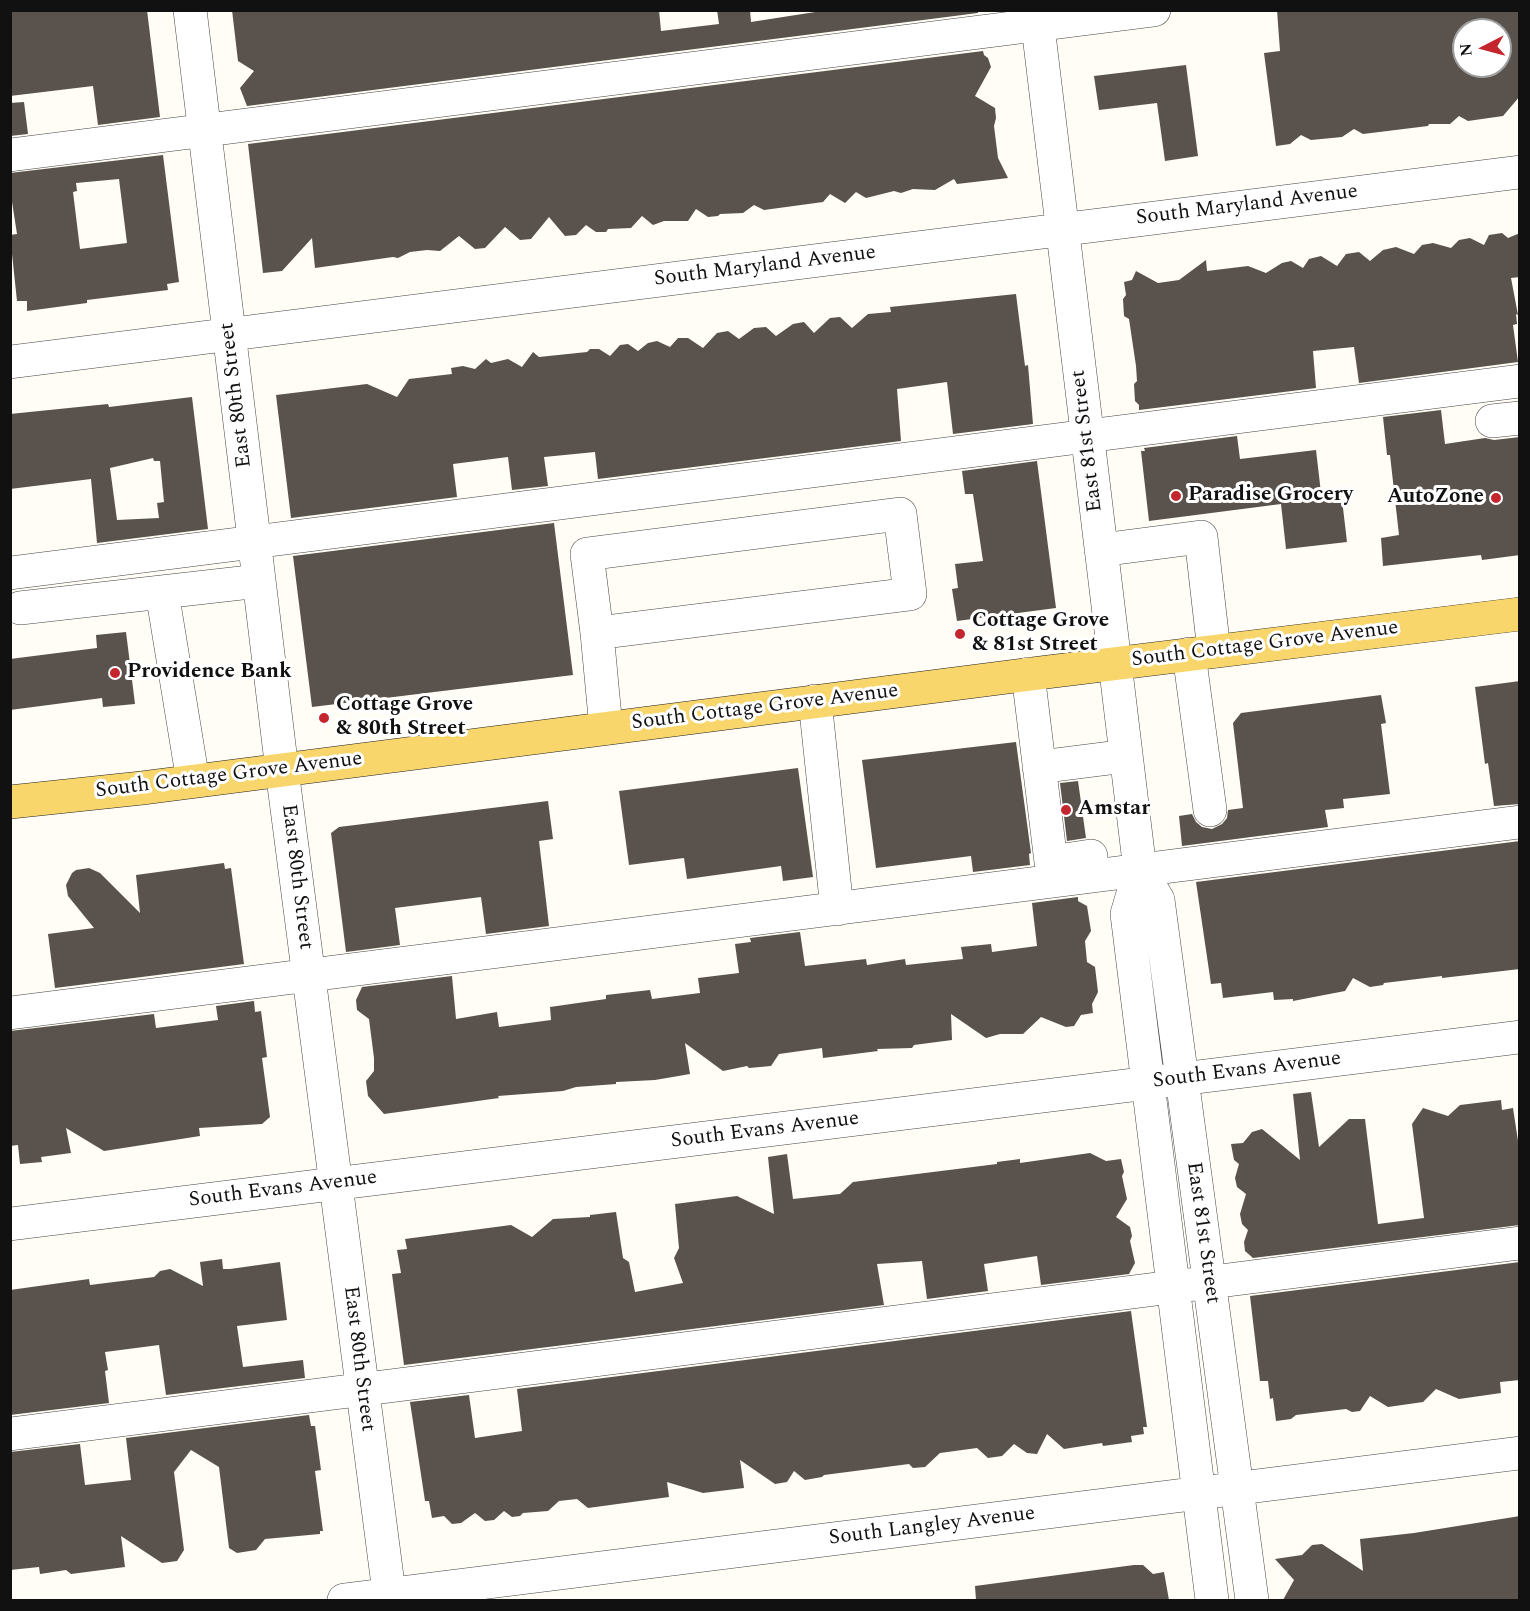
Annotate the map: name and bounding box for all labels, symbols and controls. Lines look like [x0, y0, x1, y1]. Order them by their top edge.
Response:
north arrow [1452, 18, 1512, 78]
text: N [1453, 42, 1479, 57]
street label: South Maryland Avenue [1135, 180, 1359, 232]
street label: South Maryland Avenue [653, 241, 877, 293]
street label: East 80th Street [216, 321, 258, 469]
street label: East 81st Street [1067, 368, 1109, 514]
place label: Paradise Grocery [1188, 483, 1353, 509]
place label: AutoZone [1387, 485, 1484, 511]
marker: Paradise Grocery [1169, 489, 1183, 503]
marker: AutoZone [1489, 491, 1503, 505]
place label: Cottage Grove & 81st Street [972, 609, 1109, 659]
street label: South Cottage Grove Avenue [1130, 616, 1400, 674]
marker: Cottage Grove & 81st Street [953, 627, 967, 641]
place label: Providence Bank [127, 660, 292, 686]
marker: Providence Bank [108, 666, 122, 680]
street label: South Cottage Grove Avenue [630, 679, 900, 737]
place label: Cottage Grove & 80th Street [336, 693, 473, 743]
marker: Cottage Grove & 80th Street [317, 711, 331, 725]
street label: South Cottage Grove Avenue [94, 747, 364, 805]
place label: Amstar [1078, 797, 1150, 823]
street label: East 80th Street [275, 803, 317, 951]
marker: Amstar [1059, 803, 1073, 817]
street label: South Evans Avenue [1151, 1047, 1343, 1095]
street label: South Evans Avenue [669, 1107, 861, 1155]
street label: East 81st Street [1180, 1160, 1224, 1306]
street label: South Evans Avenue [187, 1166, 379, 1214]
street label: East 80th Street [337, 1285, 379, 1433]
street label: South Langley Avenue [827, 1502, 1037, 1552]

